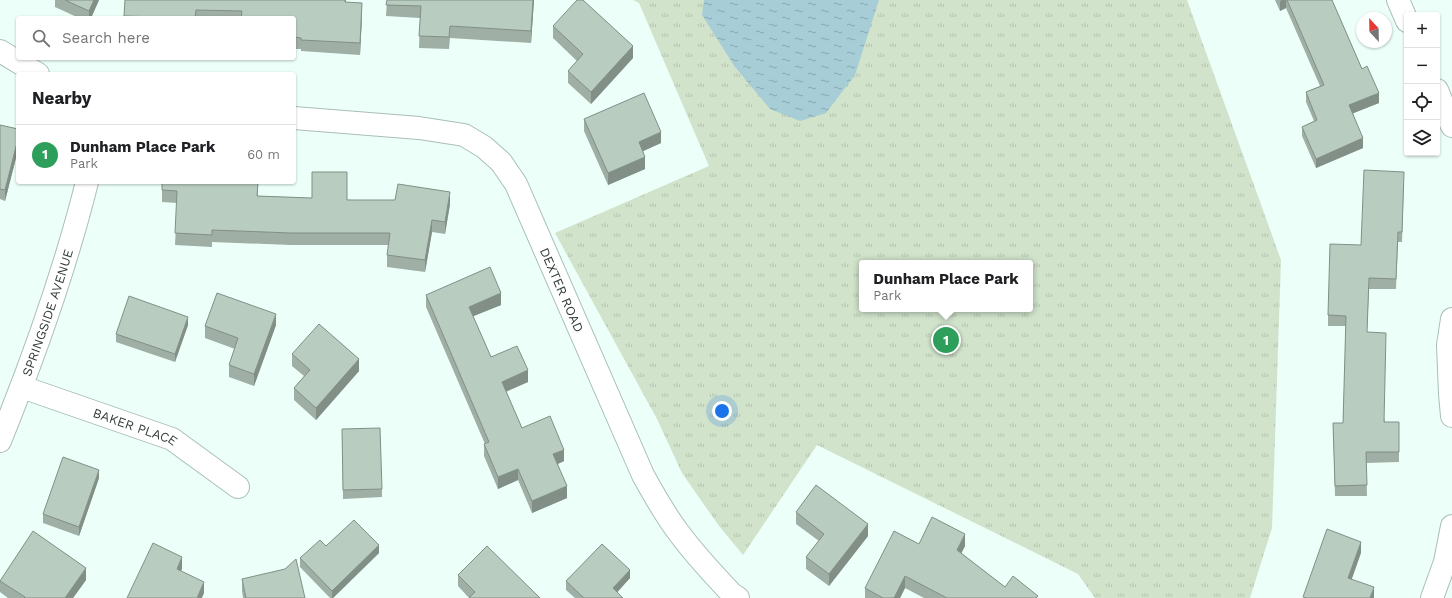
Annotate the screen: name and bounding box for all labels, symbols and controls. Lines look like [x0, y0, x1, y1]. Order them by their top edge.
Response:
north arrow [1356, 12, 1392, 48]
map controls [1404, 12, 1440, 156]
button: + [1404, 12, 1440, 48]
search box [16, 16, 296, 60]
icon: search [30, 27, 52, 49]
text: Search here [62, 29, 150, 47]
button: − [1404, 48, 1440, 84]
button: locate [1404, 84, 1440, 120]
text: Nearby [32, 88, 91, 108]
button: layers [1404, 120, 1440, 156]
text: Dunham Place Park [70, 138, 215, 156]
text: 1 [42, 147, 48, 162]
text: 60 m [247, 147, 280, 162]
text: Park [70, 156, 98, 171]
street label: DEXTER ROAD [537, 245, 587, 334]
street label: SPRINGSIDE AVENUE [19, 247, 76, 378]
popup [859, 260, 1033, 312]
text: Dunham Place Park [873, 270, 1019, 288]
text: Park [873, 288, 901, 303]
pin: 1 [933, 325, 959, 355]
your location [712, 401, 732, 421]
street label: BAKER PLACE [91, 405, 181, 448]

